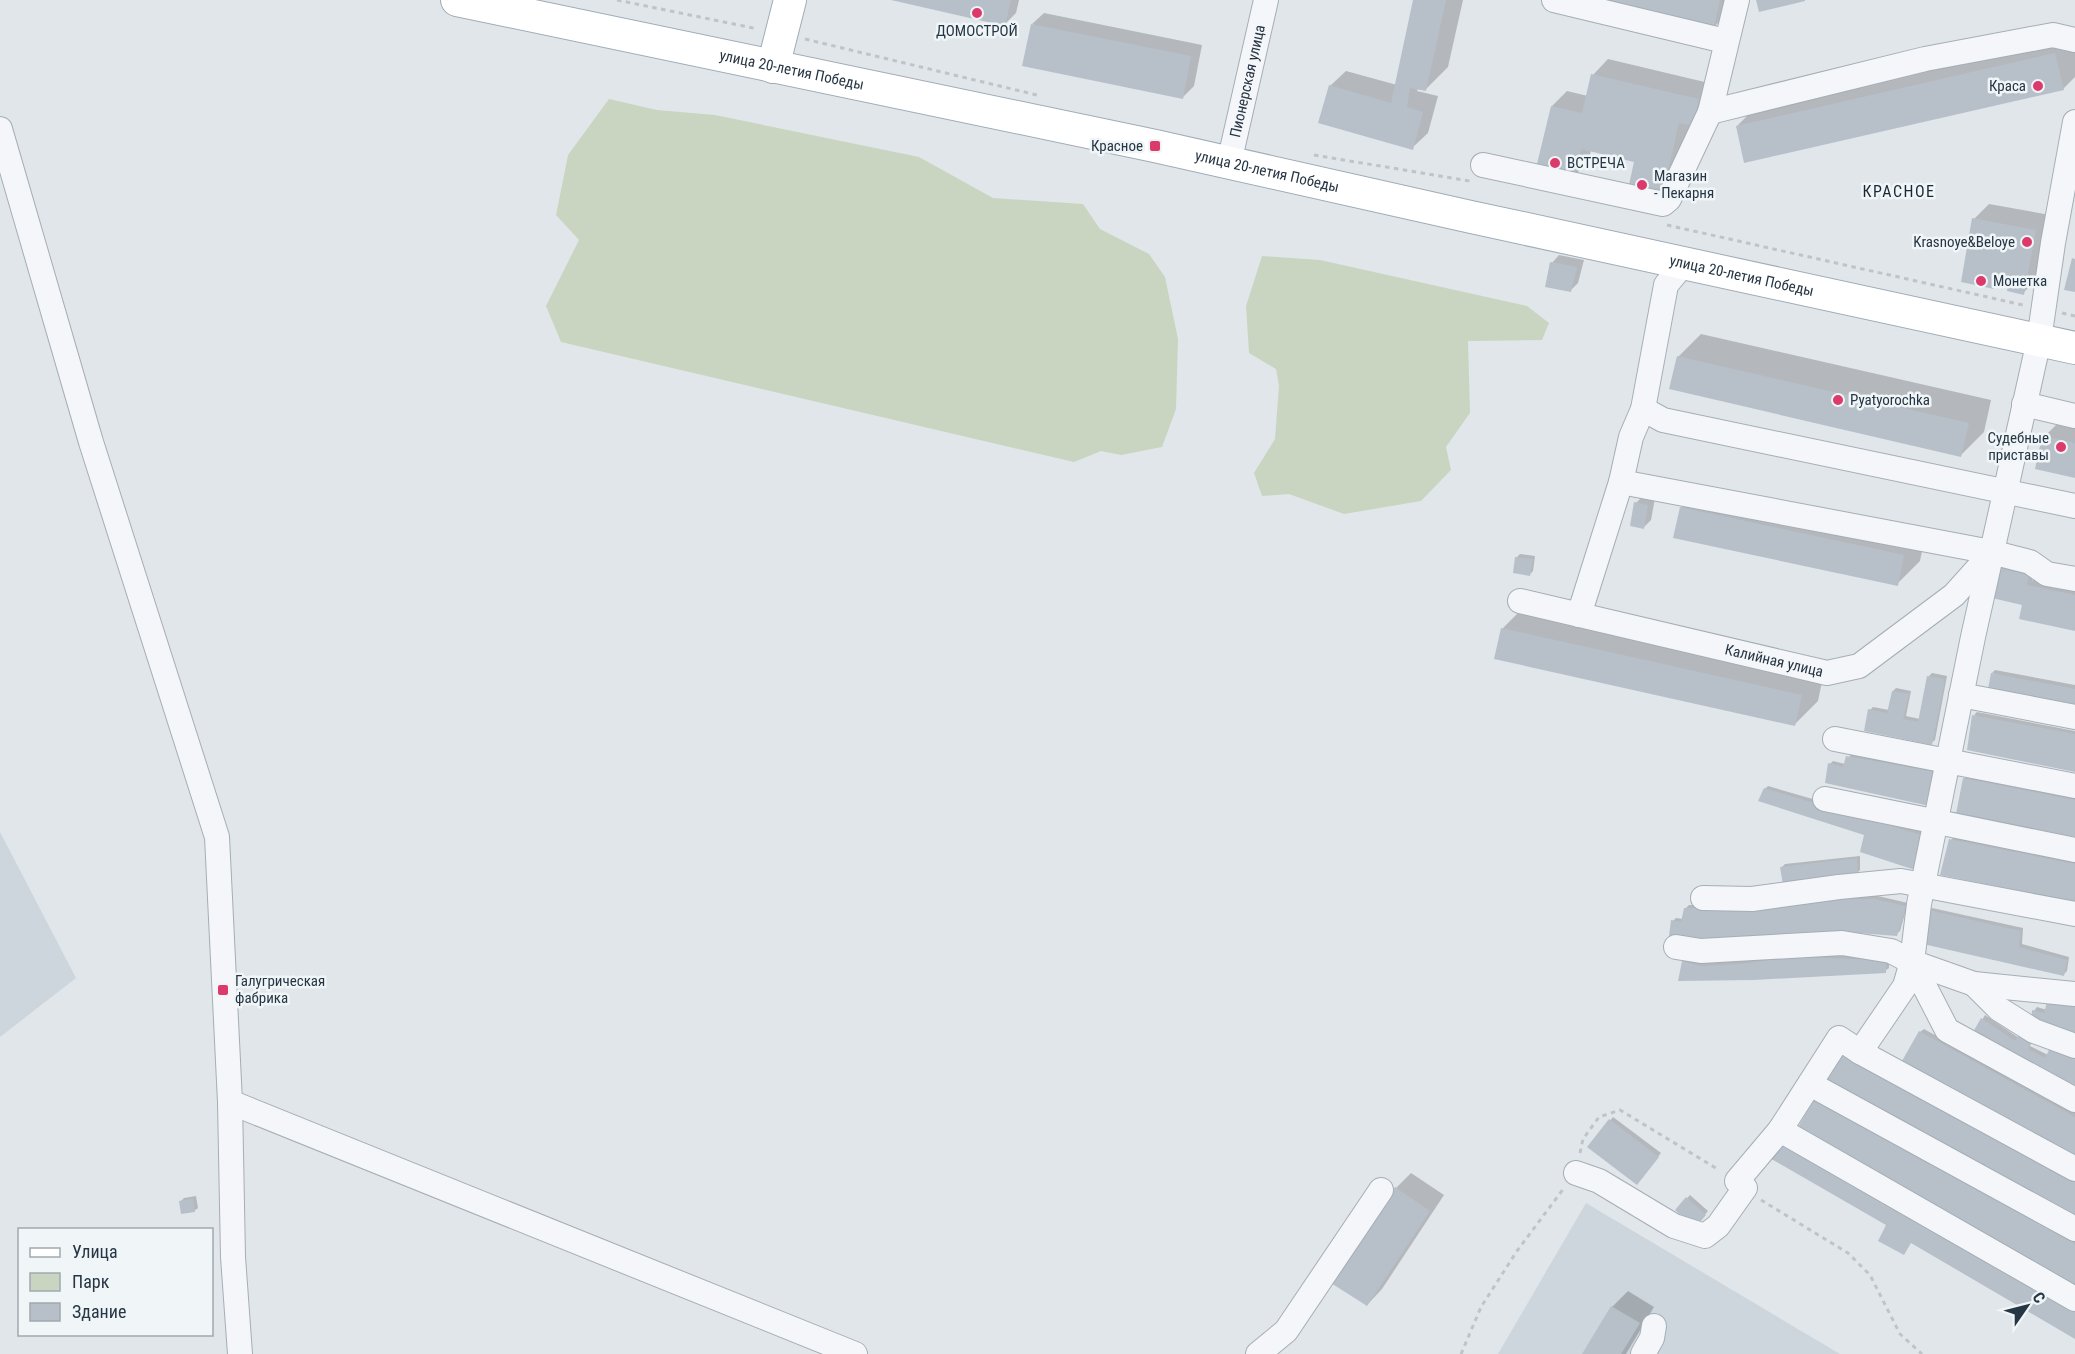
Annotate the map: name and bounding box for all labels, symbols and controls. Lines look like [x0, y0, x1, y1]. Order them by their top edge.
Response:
marker: ДОМОСТРОЙ [970, 6, 984, 20]
place label: ДОМОСТРОЙ [936, 22, 1018, 40]
street label: Пионерская улица [1226, 23, 1269, 139]
street label: улица 20-летия Победы [718, 46, 866, 94]
place label: Краса [1989, 77, 2026, 95]
marker: Краса [2031, 79, 2045, 93]
place label: Красное [1091, 137, 1143, 155]
marker: Красное [1148, 139, 1162, 153]
street label: улица 20-летия Победы [1193, 146, 1341, 196]
place label: ВСТРЕЧА [1567, 154, 1625, 172]
marker: ВСТРЕЧА [1548, 156, 1562, 170]
place label: Магазин - Пекарня [1654, 167, 1714, 202]
marker: Магазин - Пекарня [1635, 178, 1649, 192]
district label: КРАСНОЕ [1863, 182, 1935, 201]
place label: Krasnoye&Beloye [1913, 233, 2015, 251]
marker: Krasnoye&Beloye [2020, 235, 2034, 249]
street label: улица 20-летия Победы [1668, 251, 1815, 300]
place label: Монетка [1993, 272, 2047, 290]
marker: Монетка [1974, 274, 1988, 288]
place label: Pyatyorochka [1850, 391, 1930, 409]
marker: Pyatyorochka [1831, 393, 1845, 407]
place label: Судебные приставы [1988, 429, 2049, 464]
marker: Судебные приставы [2054, 440, 2068, 454]
street label: Калийная улица [1723, 640, 1825, 681]
place label: Галугрическая фабрика [235, 972, 325, 1007]
marker: Галугрическая фабрика [216, 983, 230, 997]
legend [18, 1228, 213, 1336]
text: Улица [72, 1241, 118, 1262]
text: Парк [72, 1271, 110, 1292]
north arrow [1997, 1276, 2057, 1336]
text: С [2028, 1288, 2049, 1307]
text: Здание [72, 1301, 126, 1322]

